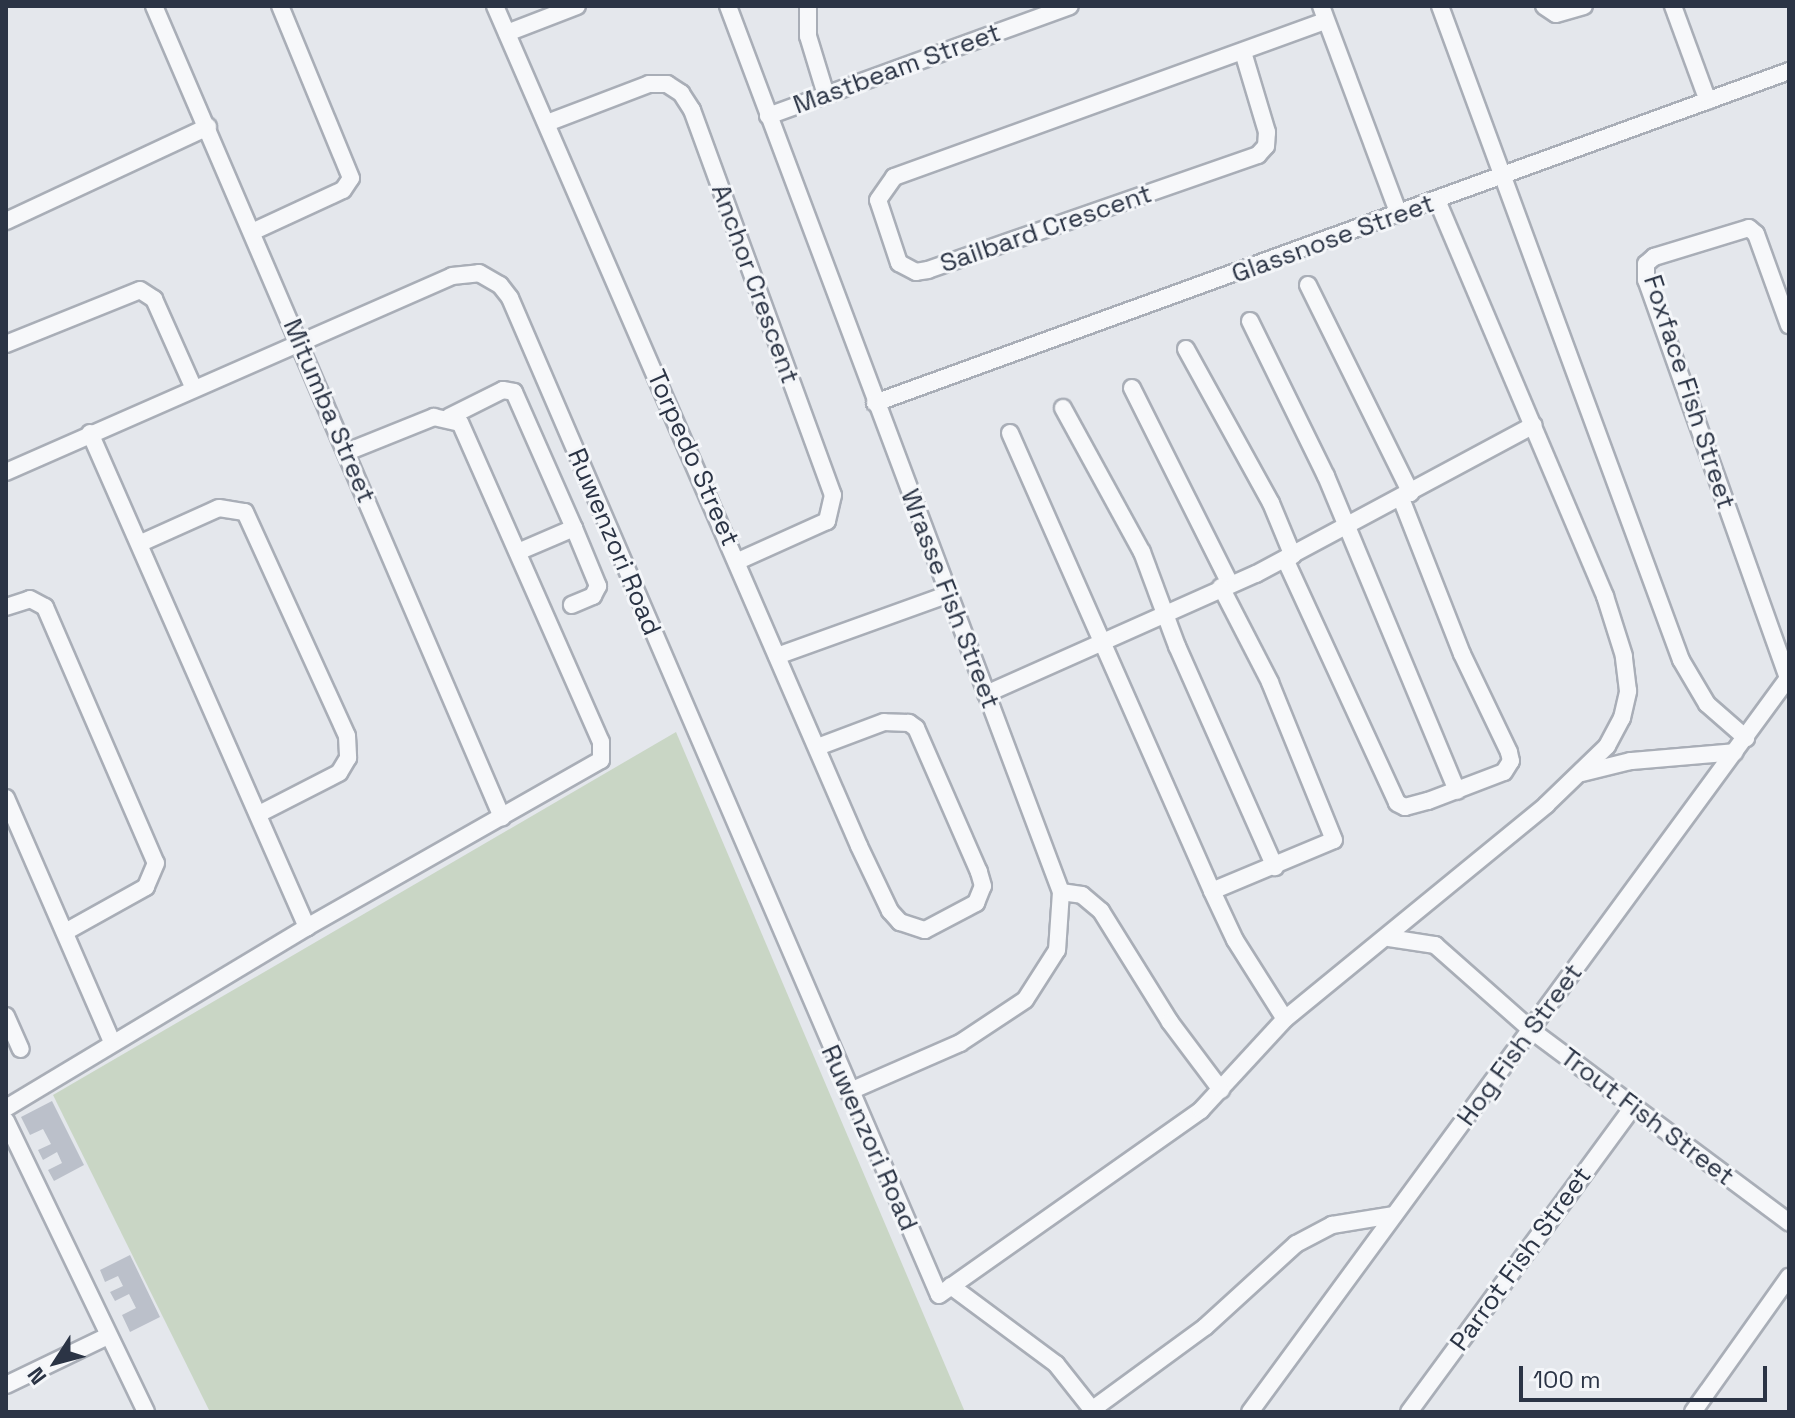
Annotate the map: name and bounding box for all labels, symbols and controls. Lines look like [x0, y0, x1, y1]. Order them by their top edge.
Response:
street label: Mastbeam Street [789, 17, 1005, 121]
street label: Sailbard Crescent [936, 178, 1156, 280]
street label: Anchor Crescent [704, 180, 806, 388]
street label: Glassnose Street [1228, 188, 1438, 290]
street label: Foxface Fish Street [1636, 271, 1742, 513]
street label: Mitumba Street [276, 314, 382, 508]
street label: Torpedo Street [640, 365, 746, 551]
street label: Ruwenzori Road [561, 444, 667, 640]
street label: Wrasse Fish Street [894, 485, 1006, 713]
street label: Hog Fish Street [1451, 958, 1589, 1132]
street label: Ruwenzori Road [814, 1040, 924, 1236]
street label: Trout Fish Street [1554, 1042, 1740, 1192]
street label: Parrot Fish Street [1444, 1161, 1598, 1357]
north arrow [16, 1322, 96, 1402]
scale bar [1523, 1350, 1771, 1400]
text: N [21, 1362, 52, 1390]
text: 100 m [1533, 1364, 1601, 1395]

